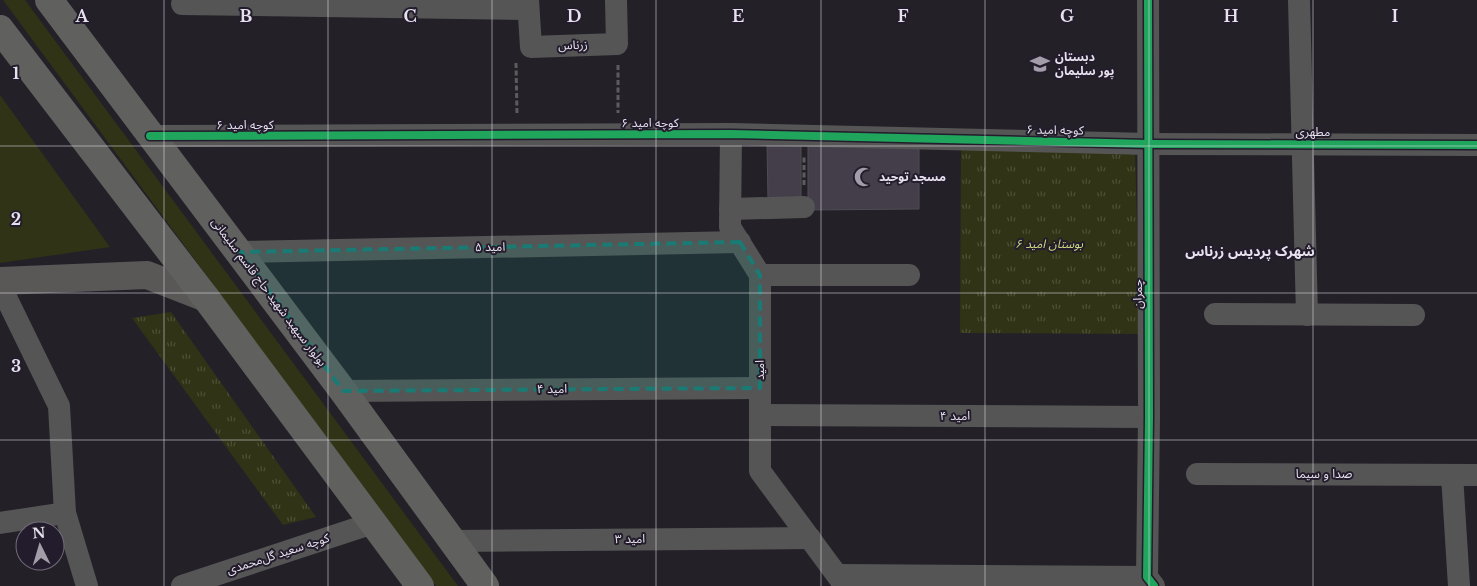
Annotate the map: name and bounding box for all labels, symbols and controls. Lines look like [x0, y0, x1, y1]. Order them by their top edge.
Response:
text: A [75, 6, 90, 26]
text: B [240, 6, 253, 26]
text: C [403, 6, 417, 26]
text: D [567, 6, 581, 26]
text: E [732, 6, 744, 26]
text: F [897, 6, 909, 26]
text: G [1060, 6, 1074, 26]
text: H [1223, 6, 1239, 26]
text: I [1392, 6, 1399, 26]
street label: زرناس [558, 36, 588, 53]
place label: دبستان پور سلیمان [1055, 49, 1114, 80]
school or university icon: دبستان پور سلیمان [1029, 53, 1051, 75]
text: 1 [13, 63, 20, 83]
street label: کوچه امید ۶ [621, 115, 680, 131]
street label: کوچه امید ۶ [216, 117, 275, 133]
street label: کوچه امید ۶ [1026, 122, 1085, 139]
street label: مطهری [1296, 124, 1330, 139]
mosque icon: مسجد توحید [853, 166, 875, 188]
place label: مسجد توحید [879, 169, 946, 184]
text: 2 [11, 209, 21, 229]
street label: بولوار سپهبد شهید حاج قاسم سلیمانی [207, 214, 330, 370]
park label: بوستان امید ۶ [1015, 236, 1084, 251]
street label: امید ۵ [475, 239, 505, 254]
district label: شهرک پردیس زرناس [1185, 242, 1315, 261]
street label: چمران [1130, 279, 1146, 309]
text: 3 [11, 356, 21, 376]
street label: امید [752, 360, 767, 380]
street label: امید ۴ [537, 381, 567, 396]
street label: امید ۴ [940, 408, 970, 423]
street label: صدا و سیما [1296, 466, 1352, 481]
north arrow [15, 521, 65, 571]
text: N [32, 524, 46, 543]
street label: کوچه سعید گل‌محمدی [225, 530, 332, 578]
street label: امید ۳ [615, 531, 645, 546]

